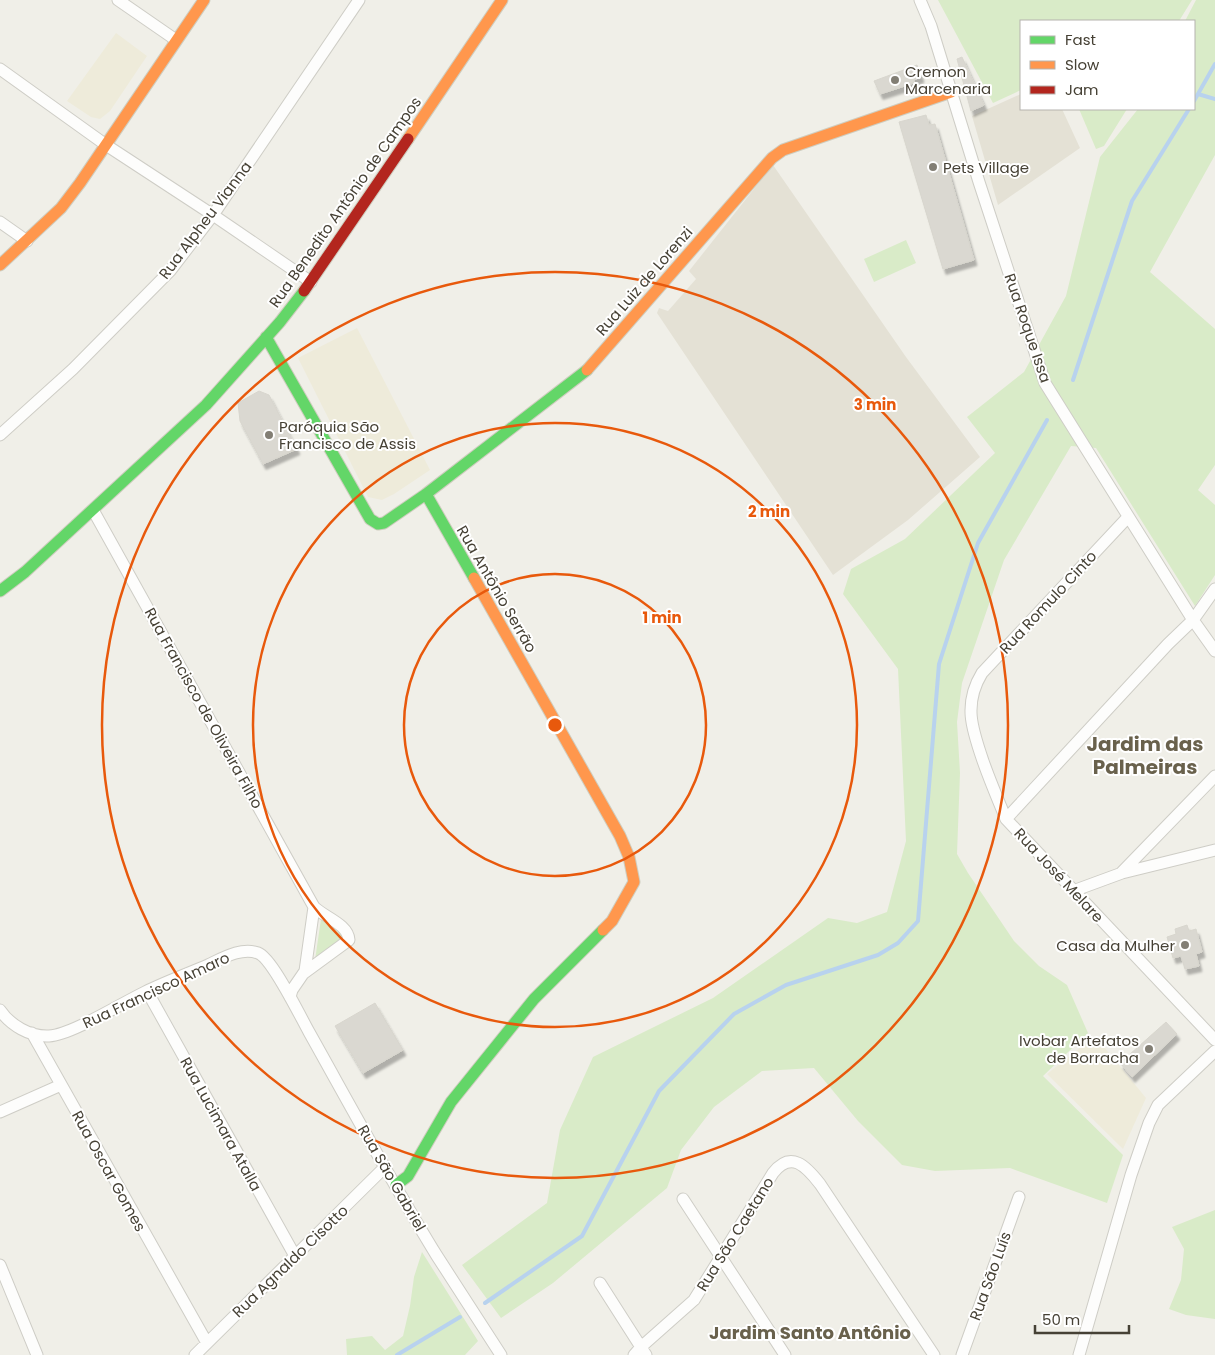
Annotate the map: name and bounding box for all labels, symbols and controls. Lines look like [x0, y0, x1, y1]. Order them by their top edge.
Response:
legend [1020, 20, 1195, 110]
text: Fast [1065, 29, 1096, 50]
text: Slow [1065, 54, 1100, 75]
place label: Cremon Marcenaria [905, 61, 991, 99]
marker: Cremon Marcenaria [889, 74, 901, 86]
text: Jam [1065, 79, 1099, 100]
street label: Rua Benedito Antônio de Campos [264, 92, 426, 312]
street label: Rua Alpheu Vianna [154, 157, 256, 283]
place label: Pets Village [943, 157, 1029, 178]
marker: Pets Village [927, 161, 939, 173]
street label: Rua Luiz de Lorenzi [591, 222, 697, 340]
street label: Rua Roque Issa [999, 271, 1057, 385]
text: 3 min [854, 394, 896, 415]
place label: Paróquia São Francisco de Assis [279, 416, 416, 454]
marker: Paróquia São Francisco de Assis [263, 429, 275, 441]
text: 2 min [748, 501, 790, 522]
street label: Rua Antônio Serrão [452, 522, 542, 656]
street label: Rua Romulo Cinto [995, 546, 1101, 658]
street label: Rua Francisco de Oliveira Filho [140, 604, 268, 812]
text: 1 min [642, 607, 682, 628]
centre of rings [546, 716, 564, 734]
district label: Jardim das Palmeiras [1087, 730, 1203, 781]
street label: Rua José Melare [1010, 823, 1108, 927]
place label: Casa da Mulher [1056, 935, 1175, 956]
marker: Casa da Mulher [1179, 939, 1191, 951]
street label: Rua Francisco Amaro [79, 947, 233, 1033]
place label: Ivobar Artefatos de Borracha [1019, 1030, 1139, 1068]
marker: Ivobar Artefatos de Borracha [1143, 1043, 1155, 1055]
street label: Rua Lucimara Atalla [175, 1053, 267, 1195]
street label: Rua Oscar Gomes [67, 1107, 151, 1235]
street label: Rua São Gabriel [353, 1121, 431, 1235]
street label: Rua São Caetano [691, 1173, 779, 1295]
street label: Rua Agnaldo Cisotto [227, 1200, 353, 1322]
street label: Rua São Luís [964, 1229, 1016, 1323]
scale bar [1035, 1302, 1129, 1334]
text: 50 m [1042, 1309, 1080, 1330]
district label: Jardim Santo Antônio [709, 1320, 911, 1345]

